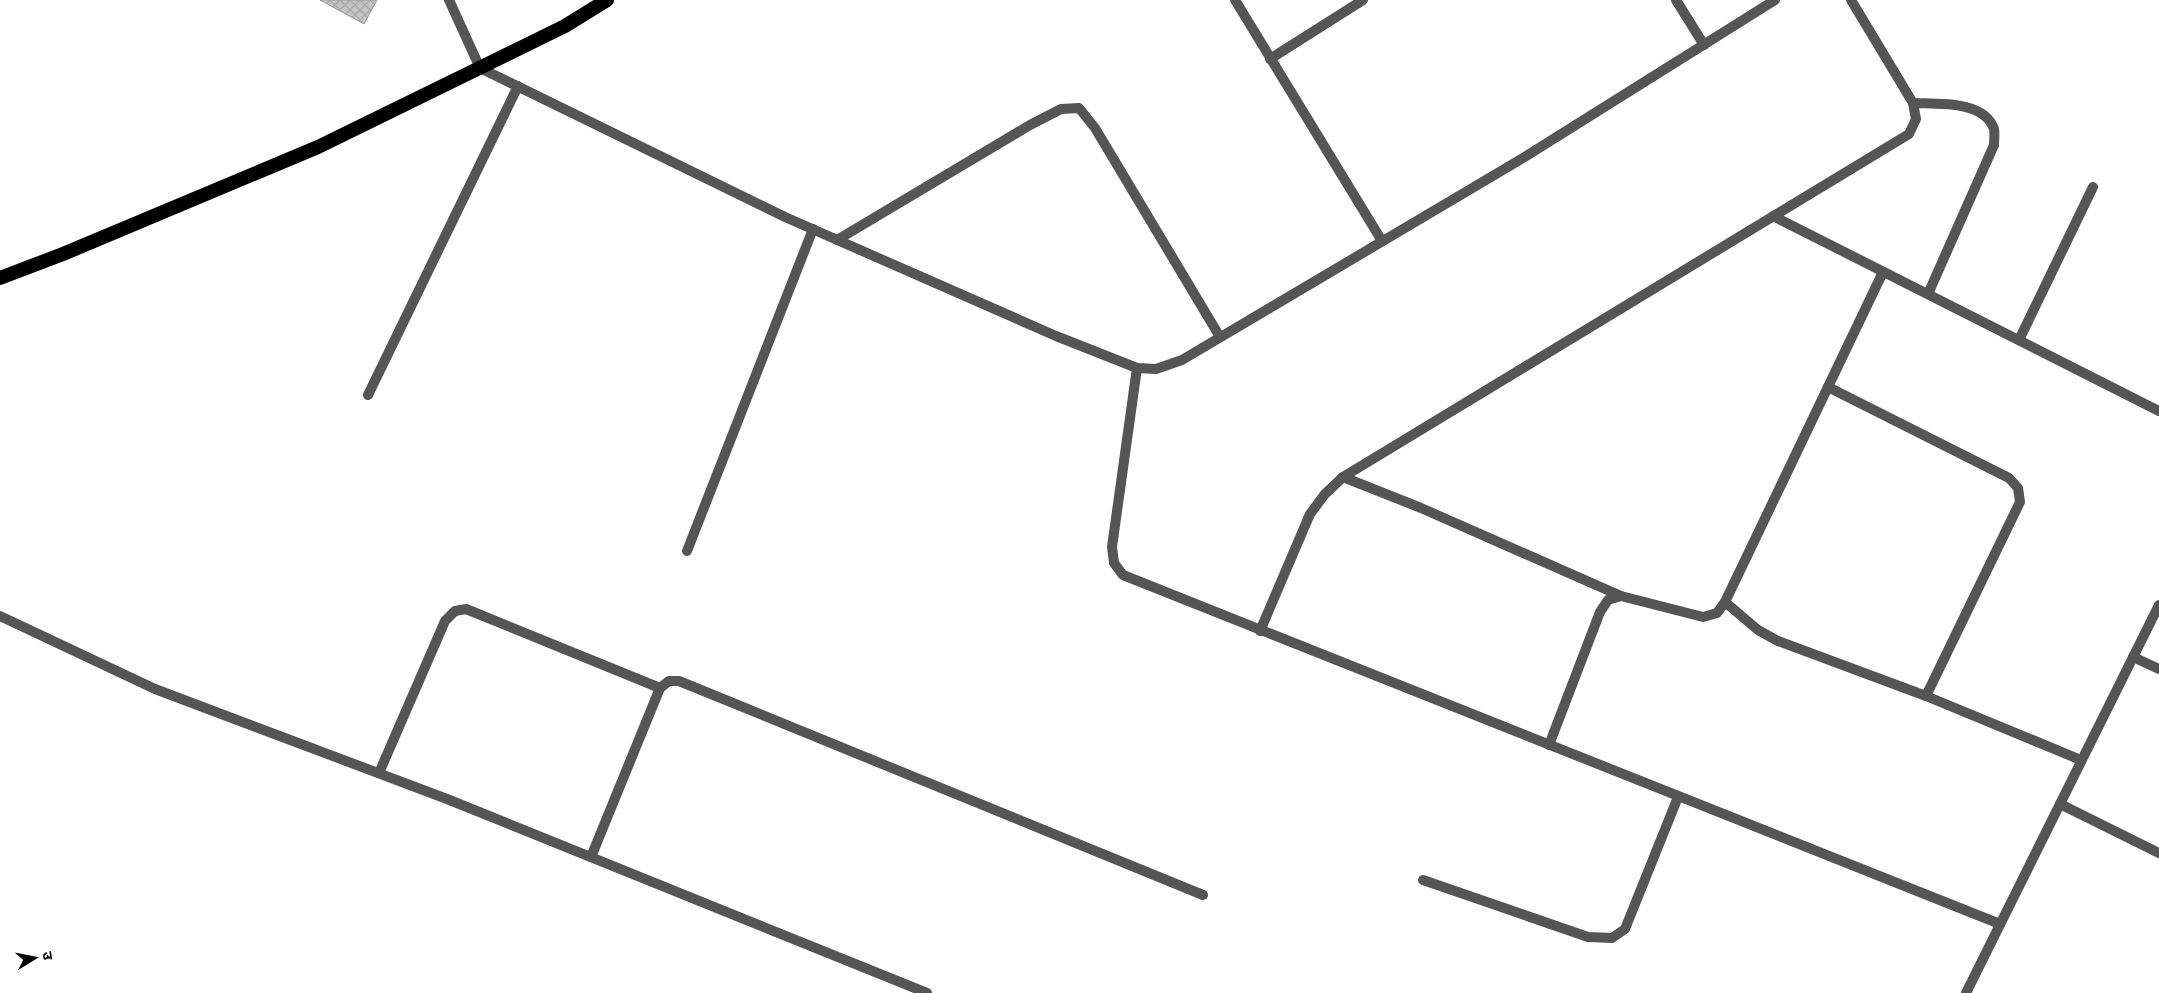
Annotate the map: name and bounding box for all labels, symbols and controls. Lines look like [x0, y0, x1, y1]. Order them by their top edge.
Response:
north arrow [10, 933, 60, 983]
text: उ [39, 950, 58, 962]

